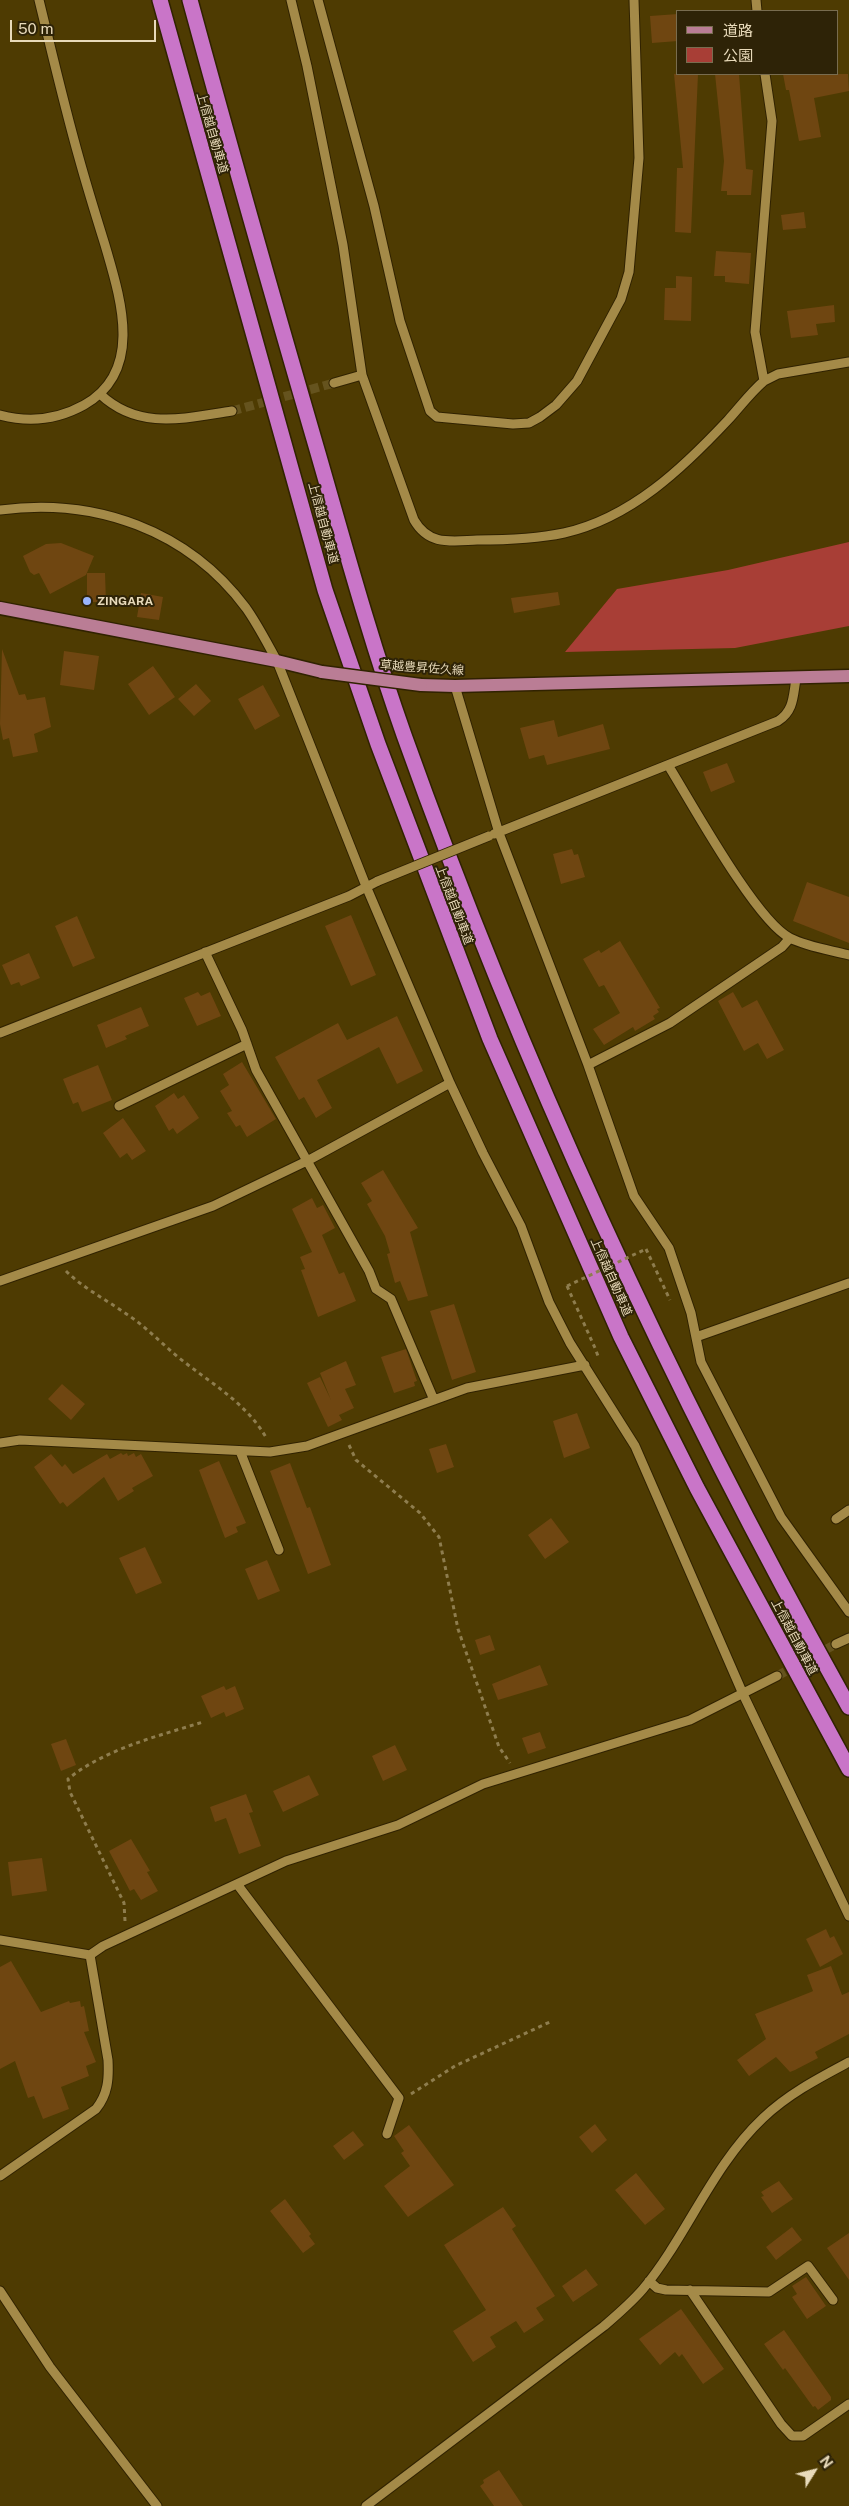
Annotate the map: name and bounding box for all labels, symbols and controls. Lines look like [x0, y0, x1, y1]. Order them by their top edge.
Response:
scale bar [12, 10, 159, 42]
legend [676, 10, 839, 75]
text: 50 m [18, 20, 53, 37]
text: 道路 [723, 22, 753, 39]
text: 公園 [723, 47, 753, 64]
street label: 上信越自動車道 [194, 91, 230, 175]
street label: 上信越自動車道 [305, 481, 341, 565]
place label: ZINGARA [97, 594, 153, 608]
marker: ZINGARA [81, 595, 93, 607]
street label: 草越豊昇佐久線 [380, 658, 464, 678]
street label: 上信越自動車道 [432, 863, 476, 947]
street label: 上信越自動車道 [587, 1236, 635, 1318]
street label: 上信越自動車道 [768, 1597, 820, 1677]
north arrow [789, 2446, 839, 2496]
text: N [816, 2453, 836, 2471]

